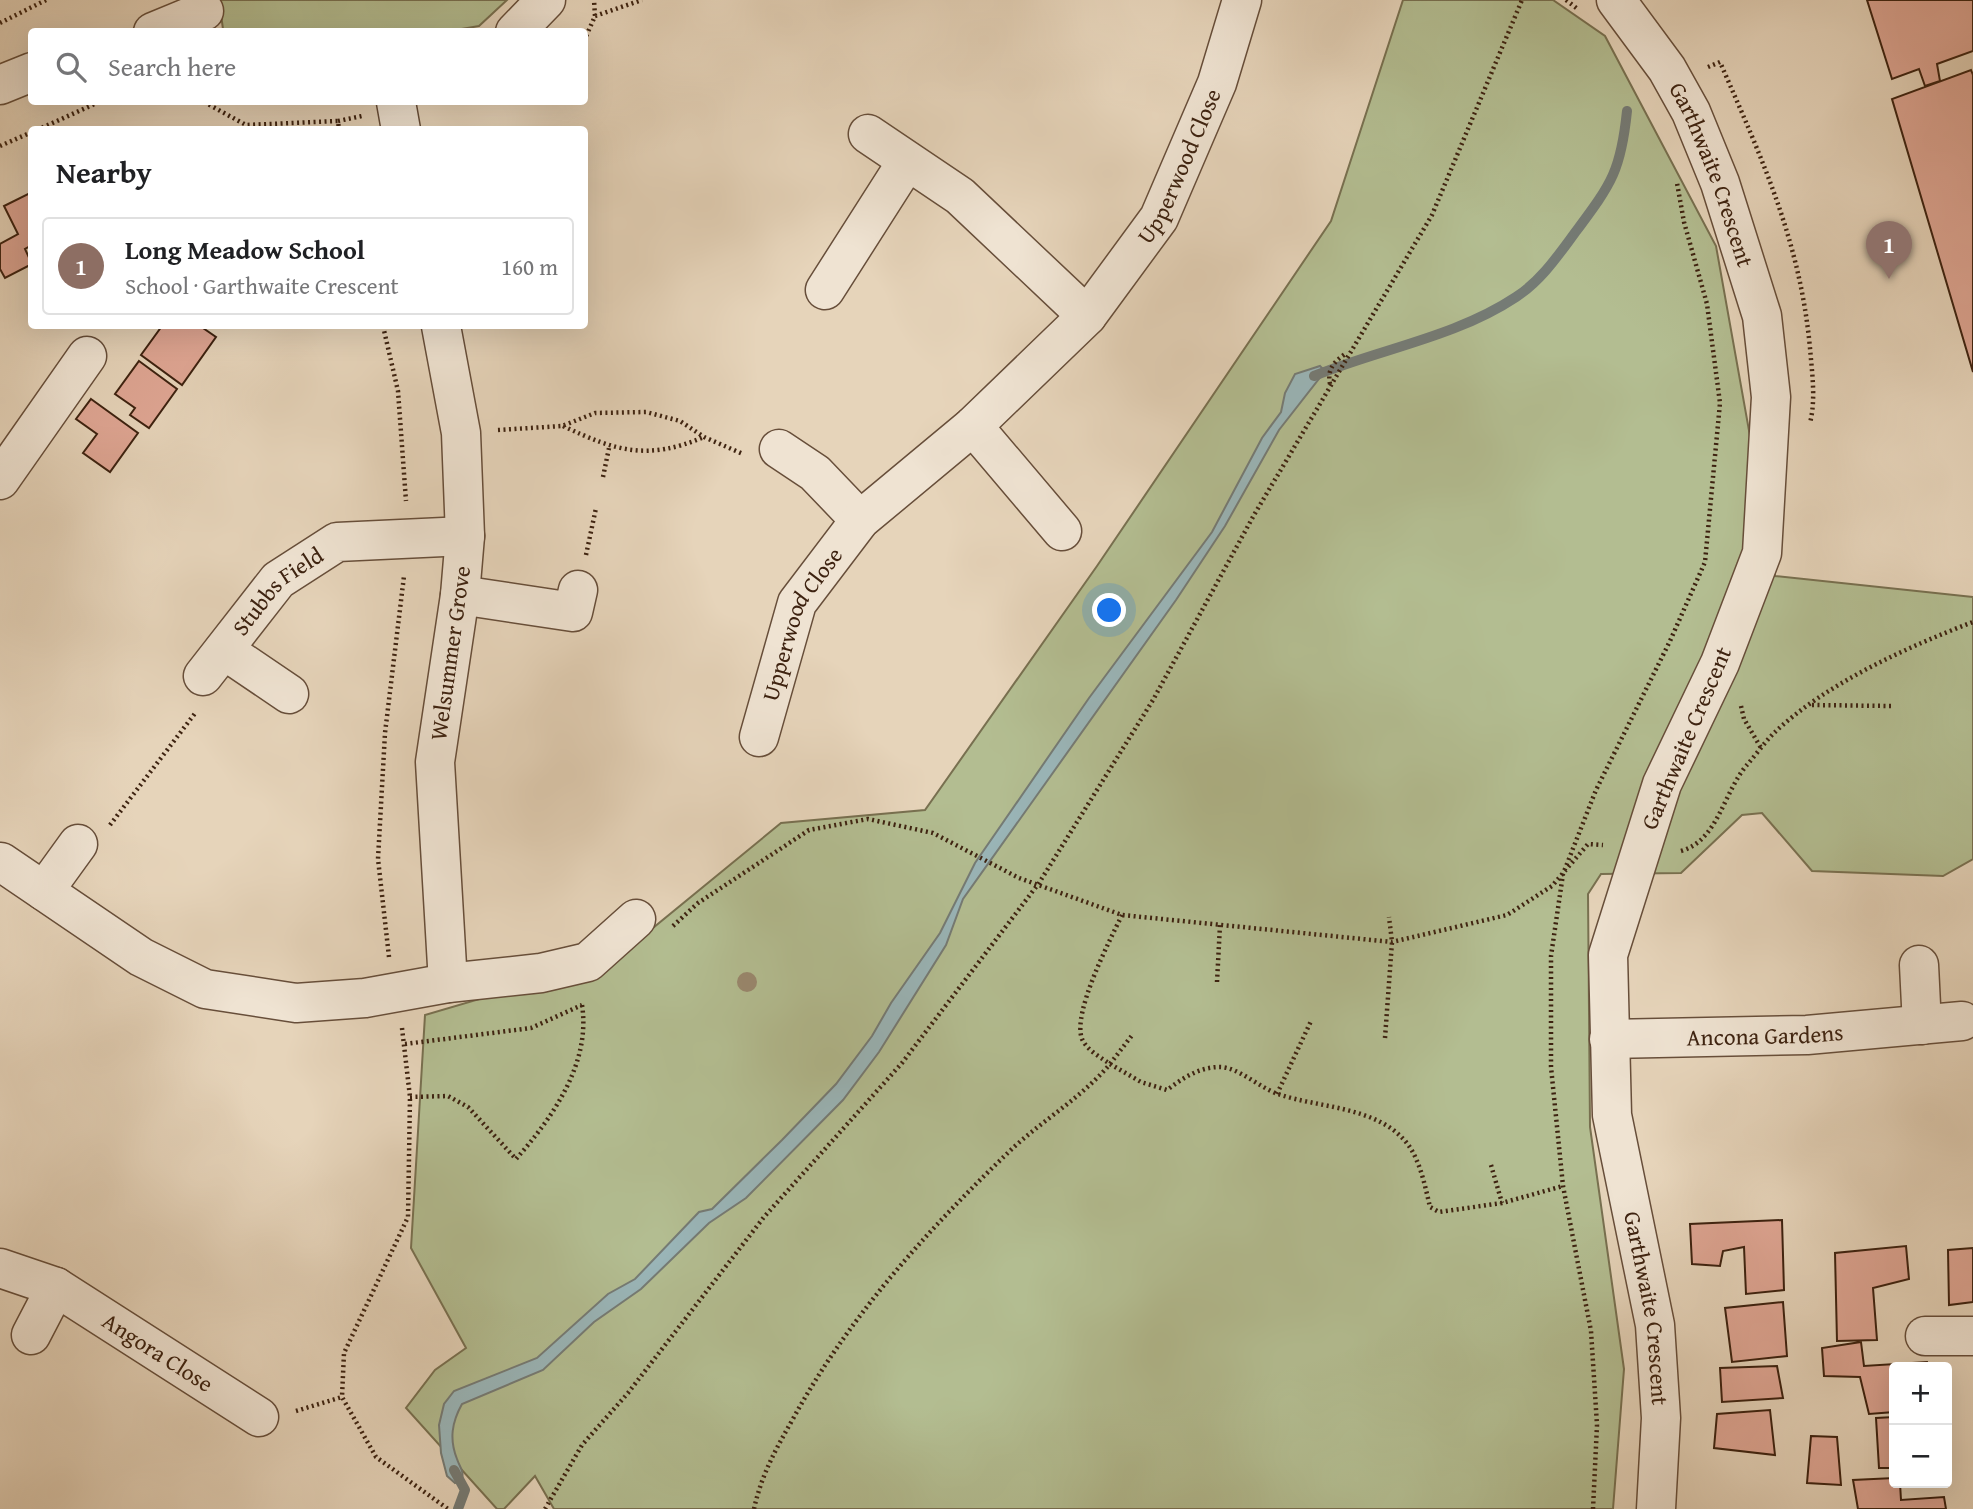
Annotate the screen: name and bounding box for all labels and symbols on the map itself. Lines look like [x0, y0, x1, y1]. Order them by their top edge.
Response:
street label: Garthwaite Crescent [1661, 76, 1762, 271]
street label: Upperwood Close [1128, 83, 1229, 250]
pin: 1 [1866, 221, 1912, 279]
street label: Stubbs Field [224, 538, 330, 642]
street label: Upperwood Close [753, 540, 850, 705]
street label: Welsummer Grove [421, 563, 478, 742]
your location [1092, 593, 1126, 627]
street label: Garthwaite Crescent [1632, 641, 1739, 834]
street label: Ancona Gardens [1686, 1015, 1845, 1053]
street label: Garthwaite Crescent [1616, 1208, 1677, 1406]
street label: Angora Close [96, 1304, 220, 1400]

